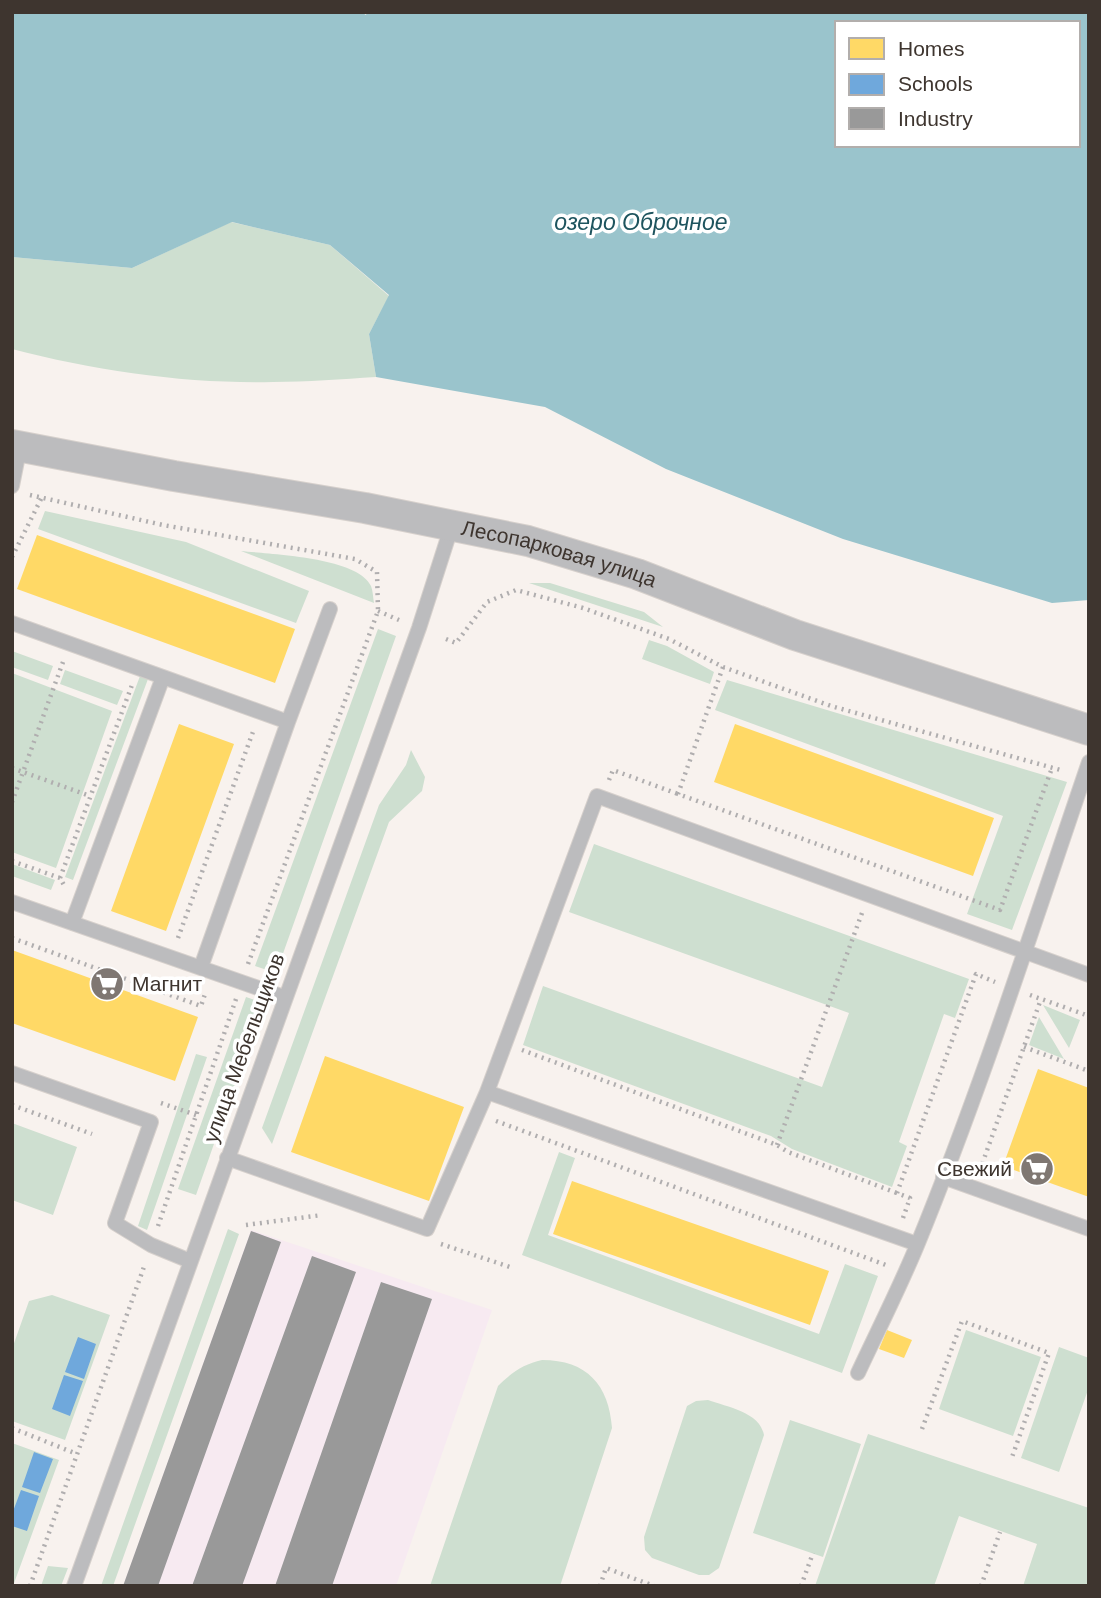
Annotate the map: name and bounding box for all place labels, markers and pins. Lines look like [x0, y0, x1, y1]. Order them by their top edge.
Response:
supermarket icon: Магнит [88, 965, 126, 1003]
place label: Магнит [132, 972, 202, 995]
supermarket icon: Свежий [1018, 1150, 1056, 1188]
place label: Свежий [937, 1157, 1012, 1180]

